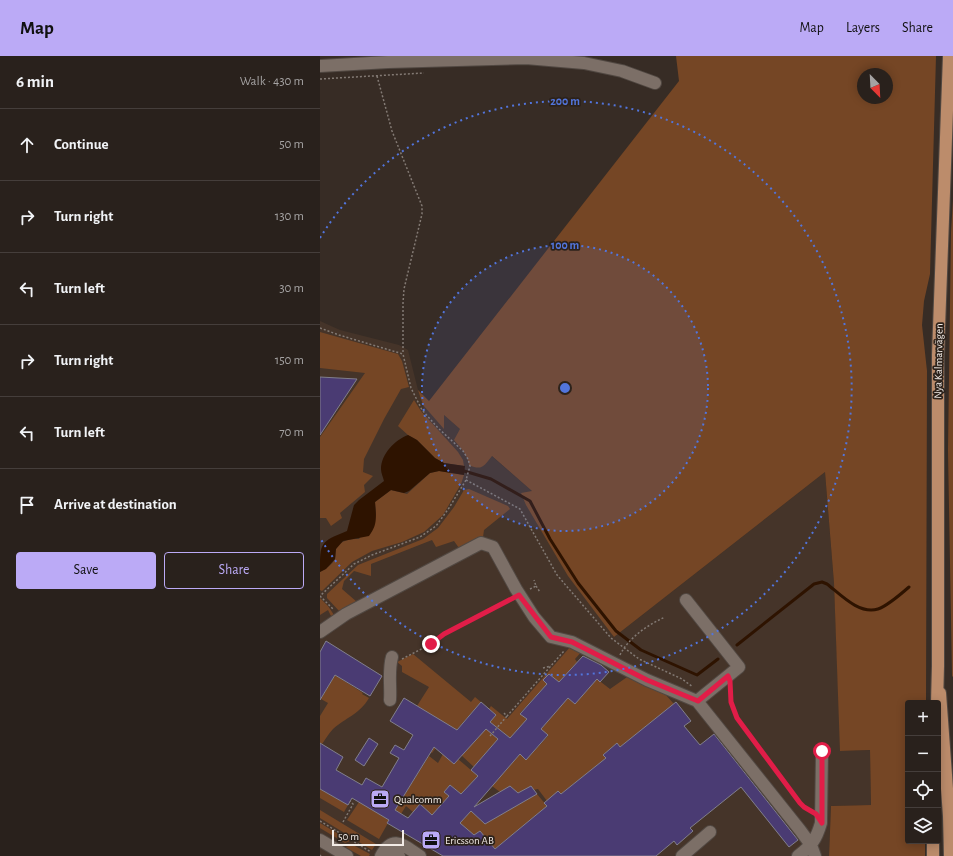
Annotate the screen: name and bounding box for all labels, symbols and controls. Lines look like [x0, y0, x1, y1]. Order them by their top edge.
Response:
text: Map [20, 19, 54, 38]
text: Map [799, 21, 824, 35]
text: Layers [846, 21, 880, 35]
text: Share [902, 21, 933, 35]
north arrow [857, 68, 893, 104]
text: 6 min [16, 73, 54, 90]
text: Walk · 430 m [240, 75, 304, 88]
text: 200 m [550, 95, 580, 107]
icon: ahead [16, 134, 38, 156]
text: Continue [54, 137, 109, 152]
text: 50 m [279, 138, 304, 151]
icon: right [16, 206, 38, 228]
text: Turn right [54, 209, 113, 224]
text: 130 m [275, 210, 304, 223]
text: 100 m [551, 239, 579, 251]
icon: left [16, 278, 38, 300]
text: Turn left [54, 281, 105, 296]
text: 30 m [279, 282, 304, 295]
street label: Nya Kalmarvägen [932, 323, 945, 399]
icon: right [16, 350, 38, 372]
text: Turn right [54, 353, 113, 368]
text: 150 m [275, 354, 304, 367]
centre of rings [558, 381, 572, 395]
icon: left [16, 422, 38, 444]
text: Turn left [54, 425, 105, 440]
text: 70 m [279, 426, 304, 439]
icon: arrive [16, 494, 38, 516]
text: Arrive at destination [54, 497, 177, 512]
button: Save [16, 552, 156, 589]
button: Share [164, 552, 304, 589]
route end [422, 635, 440, 653]
map controls [905, 700, 941, 844]
button: + [905, 700, 941, 736]
button: − [905, 736, 941, 772]
route start [813, 742, 831, 760]
button: locate [905, 772, 941, 808]
office icon: Qualcomm [369, 788, 391, 810]
place label: Qualcomm [394, 794, 442, 805]
button: layers [905, 808, 941, 844]
scale bar [332, 828, 404, 847]
office icon: Ericsson AB [420, 829, 442, 851]
text: 50 m [338, 831, 359, 842]
place label: Ericsson AB [445, 835, 494, 846]

